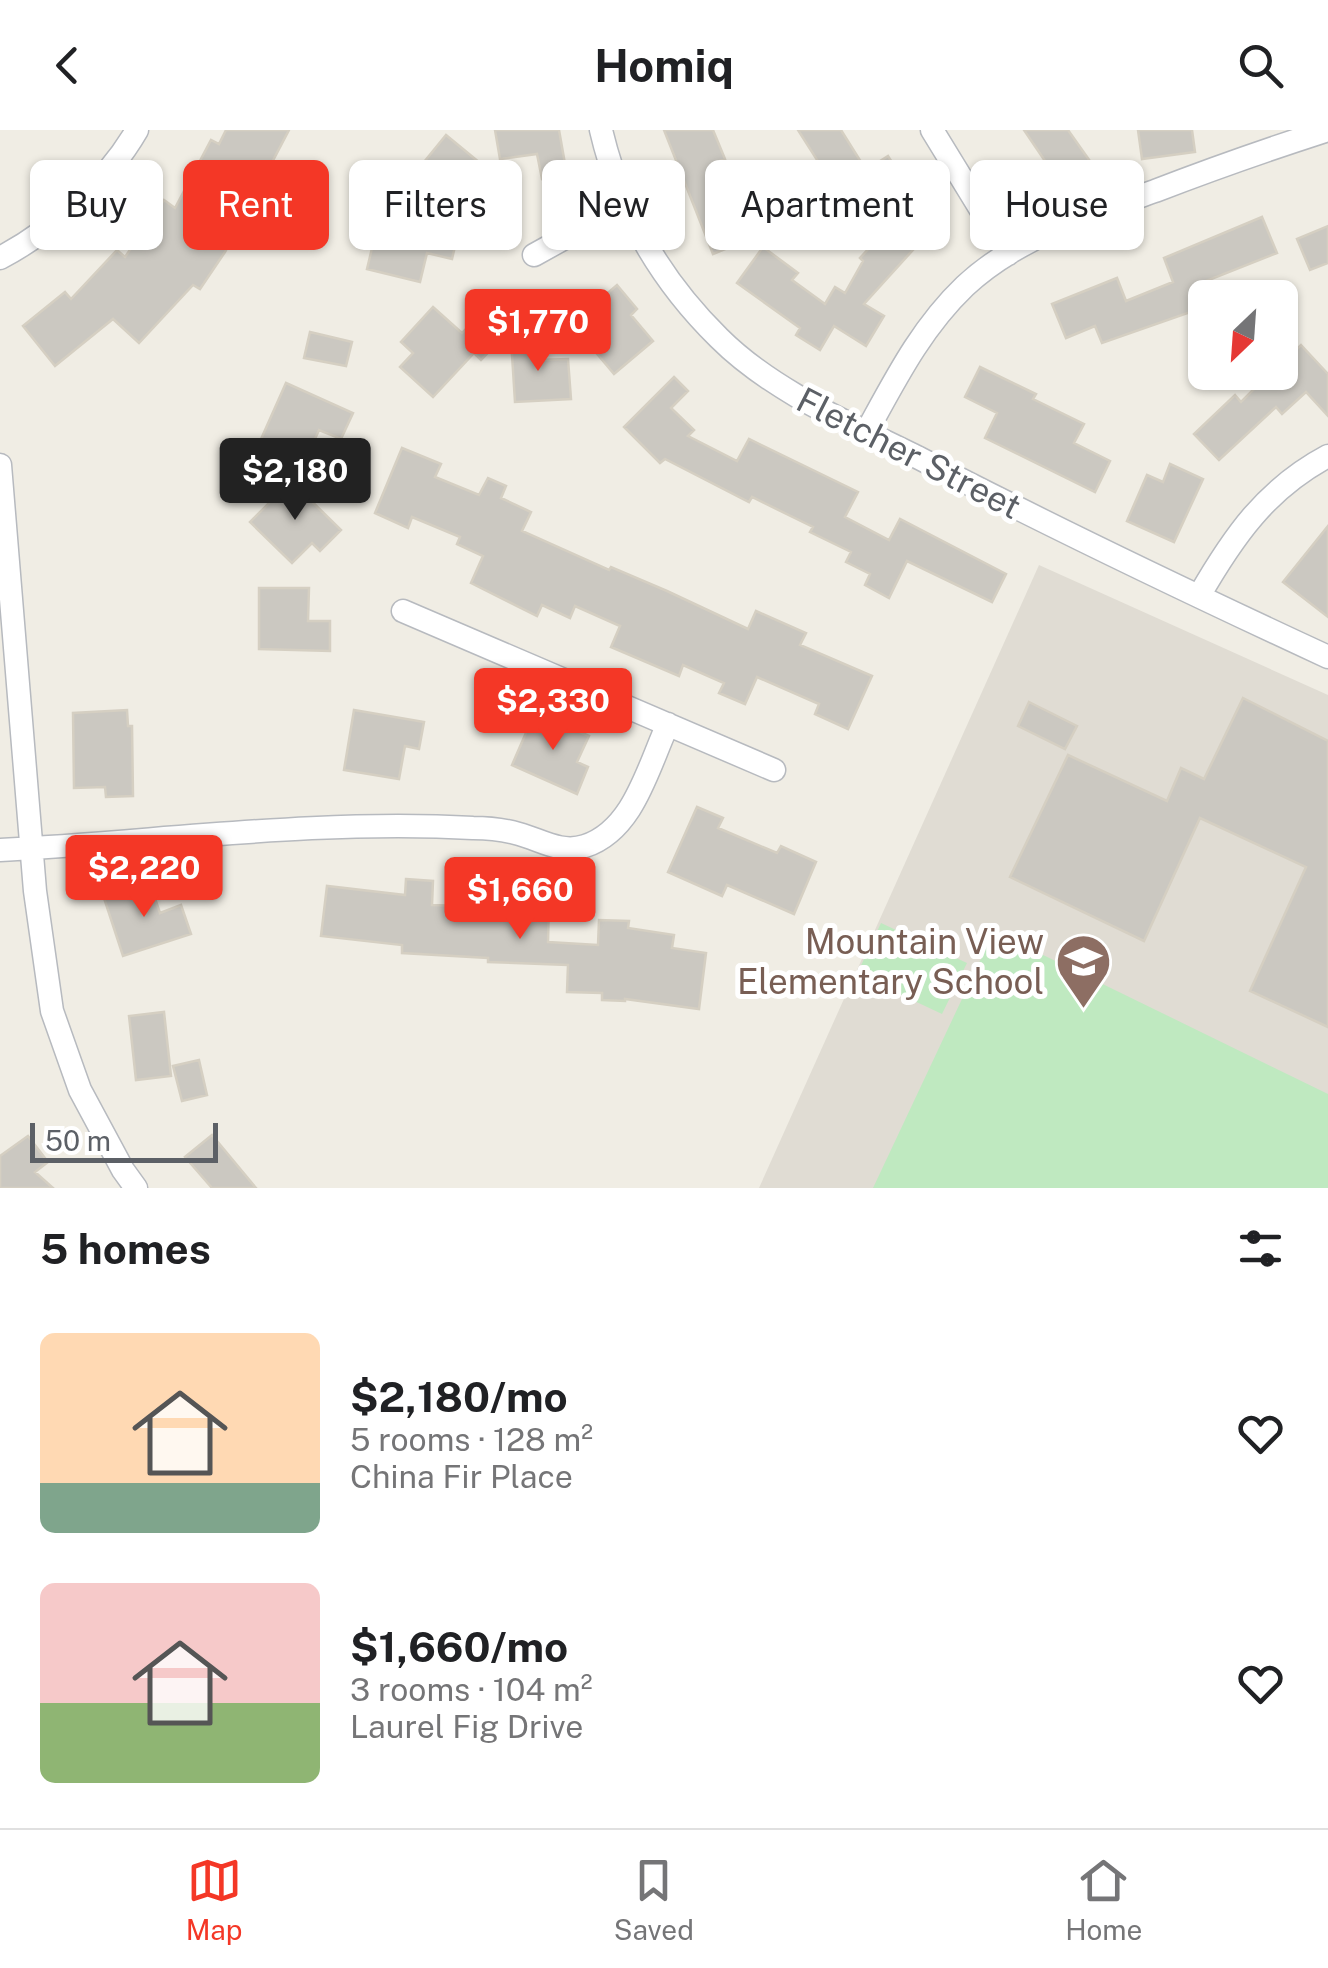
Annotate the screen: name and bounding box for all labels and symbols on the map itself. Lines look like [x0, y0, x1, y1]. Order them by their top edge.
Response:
north arrow [1188, 280, 1298, 390]
pin: $1,770 [457, 289, 619, 374]
street label: Fletcher Street [790, 379, 1028, 527]
pin: $2,180 [214, 438, 376, 523]
pin: $2,330 [472, 668, 634, 753]
pin: $2,220 [63, 835, 225, 920]
pin: $1,660 [439, 857, 601, 942]
place label: Mountain View Elementary School [737, 921, 1044, 1002]
school or university icon: Mountain View Elementary School [1053, 931, 1113, 1010]
scale bar [30, 1118, 218, 1162]

